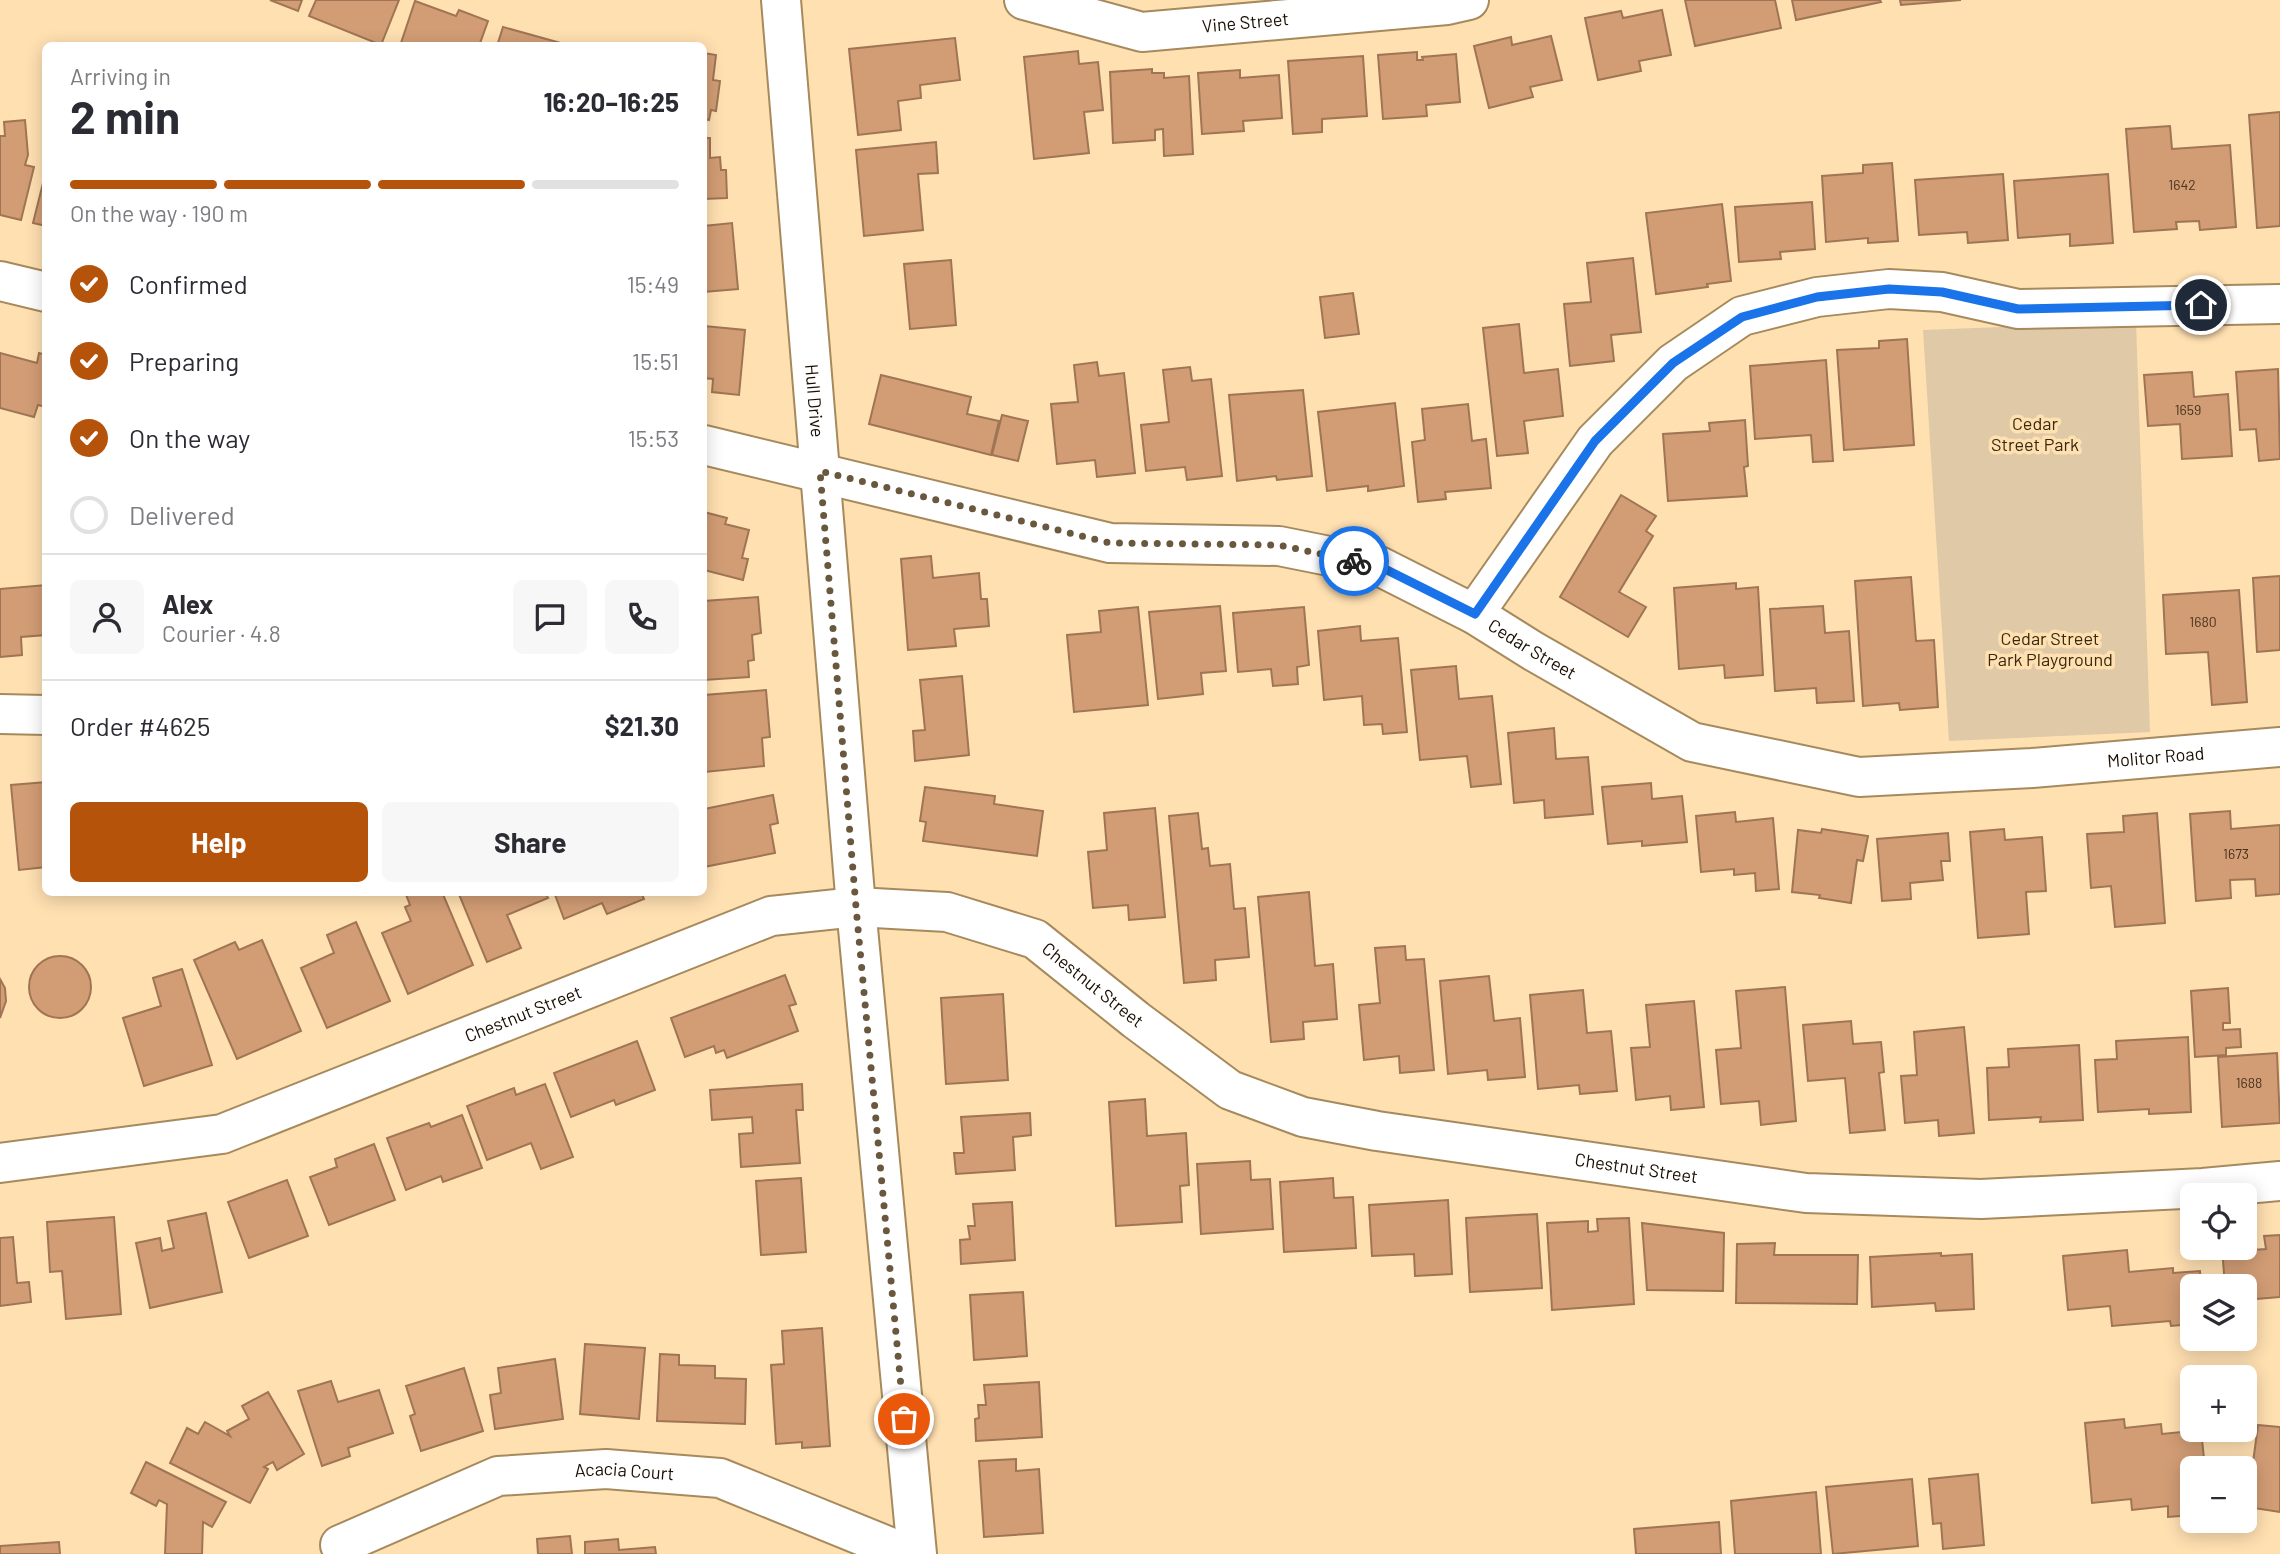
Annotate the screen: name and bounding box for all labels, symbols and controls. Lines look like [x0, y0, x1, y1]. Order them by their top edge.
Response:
street label: Vine Street [1201, 7, 1290, 37]
text: Arriving in [70, 62, 171, 90]
text: 16:20–16:25 [543, 86, 679, 117]
text: 2 min [70, 88, 180, 143]
house number: 1642 [2168, 176, 2196, 193]
text: On the way · 190 m [70, 199, 248, 227]
icon: check [70, 265, 108, 303]
text: Confirmed [129, 268, 248, 299]
text: 15:49 [627, 270, 679, 298]
pin [2171, 275, 2231, 335]
icon: home [2182, 286, 2220, 324]
icon: check [70, 342, 108, 380]
text: Preparing [129, 345, 239, 376]
text: 15:51 [632, 347, 679, 375]
street label: Hull Drive [801, 363, 829, 438]
house number: 1659 [2175, 401, 2201, 418]
park label: Cedar Street Park [1991, 412, 2079, 455]
icon: check [70, 419, 108, 457]
text: On the way [129, 422, 250, 453]
text: 15:53 [628, 424, 679, 452]
text: Delivered [129, 499, 235, 530]
courier [1319, 526, 1389, 596]
icon: bike [1335, 542, 1373, 580]
button: person [70, 580, 144, 654]
button: chat [513, 580, 587, 654]
button: phone [605, 580, 679, 654]
text: Alex [162, 588, 213, 619]
house number: 1680 [2189, 613, 2217, 630]
street label: Cedar Street [1484, 614, 1580, 683]
text: Courier · 4.8 [162, 619, 281, 647]
park label: Cedar Street Park Playground [1987, 627, 2113, 670]
text: Order #4625 [70, 710, 210, 741]
text: $21.30 [605, 710, 679, 741]
street label: Molitor Road [2106, 741, 2205, 772]
button: Help [70, 802, 368, 882]
button: Share [382, 802, 679, 882]
house number: 1673 [2223, 845, 2249, 862]
street label: Chestnut Street [1038, 937, 1148, 1032]
street label: Chestnut Street [461, 980, 584, 1047]
house number: 1688 [2236, 1074, 2262, 1091]
street label: Chestnut Street [1574, 1148, 1699, 1187]
map controls [2180, 1183, 2257, 1533]
button: locate [2180, 1183, 2257, 1260]
button: layers [2180, 1274, 2257, 1351]
button: + [2180, 1365, 2257, 1442]
pin [874, 1389, 934, 1449]
icon: bag [885, 1400, 923, 1438]
button: − [2180, 1456, 2257, 1533]
street label: Acacia Court [574, 1457, 675, 1484]

